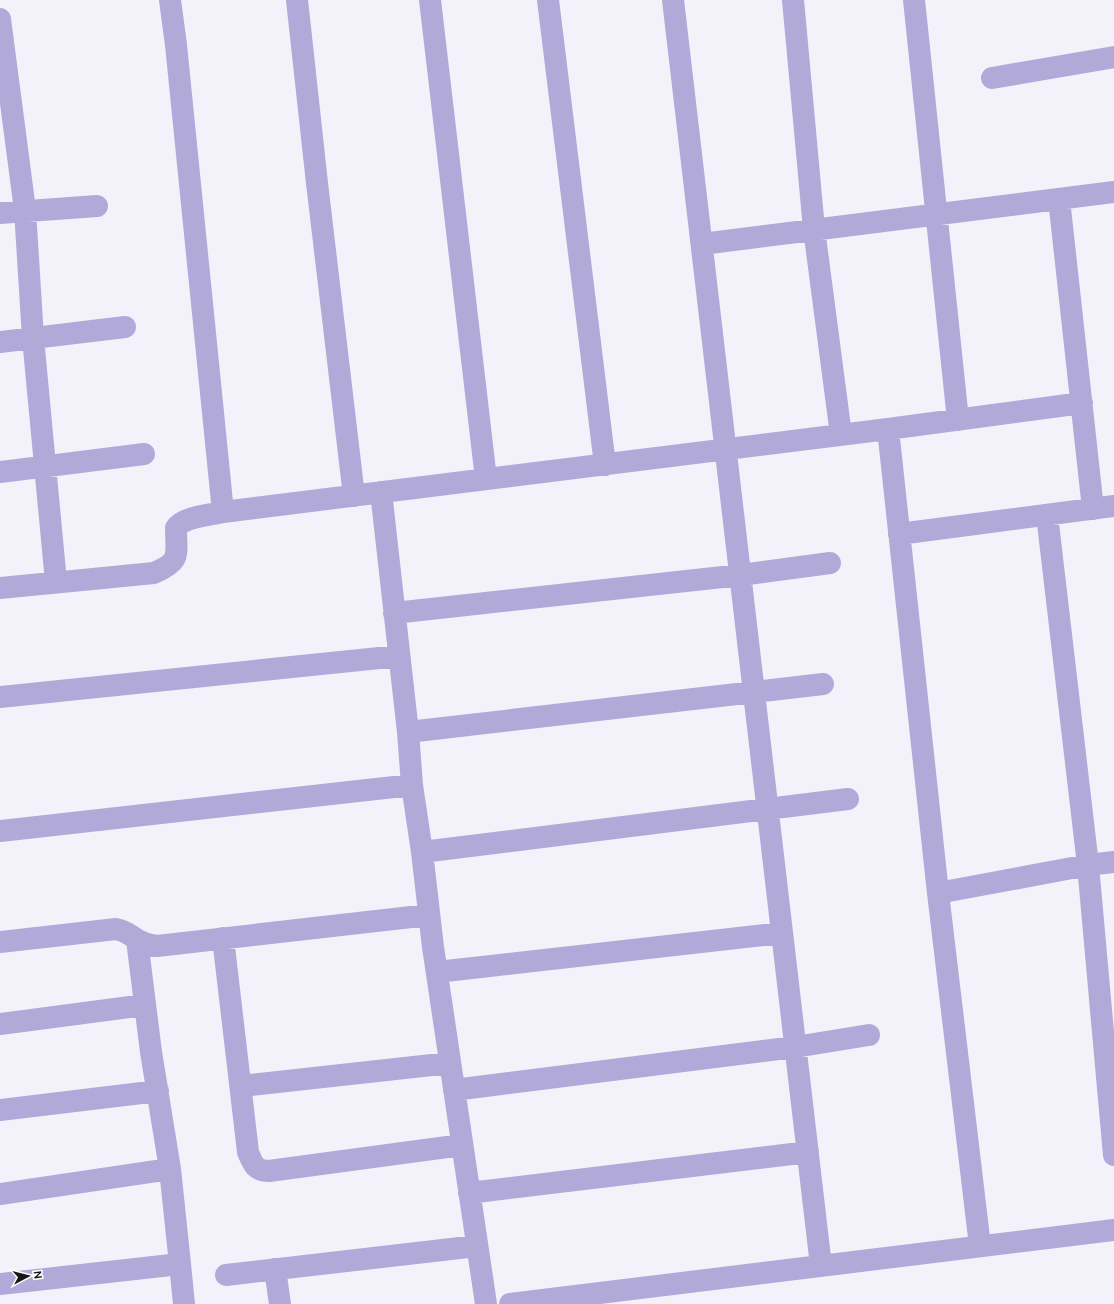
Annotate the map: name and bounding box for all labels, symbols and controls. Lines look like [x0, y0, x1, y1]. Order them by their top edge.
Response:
north arrow [8, 1256, 48, 1296]
text: N [31, 1270, 44, 1280]

